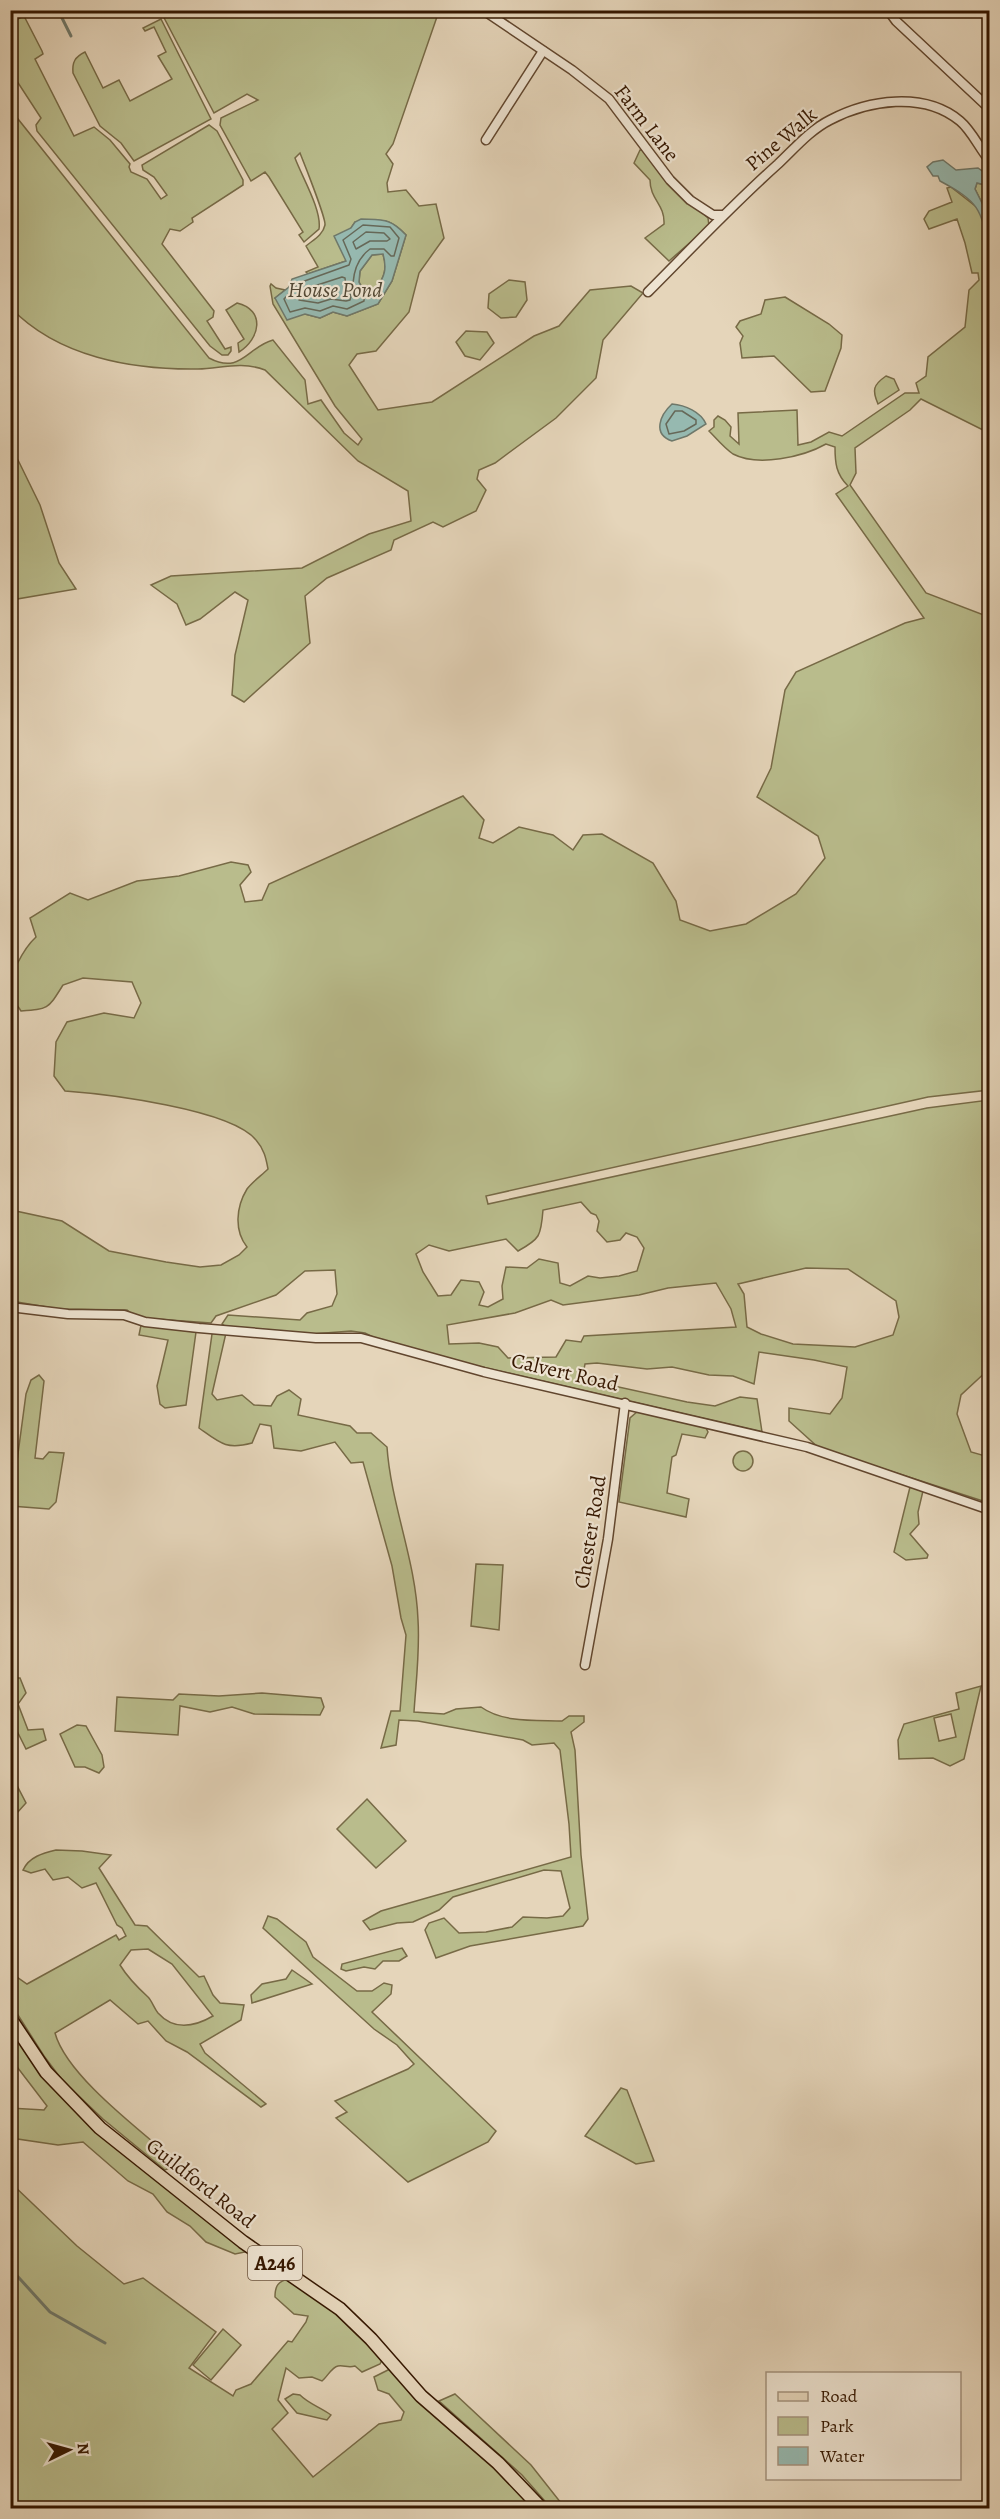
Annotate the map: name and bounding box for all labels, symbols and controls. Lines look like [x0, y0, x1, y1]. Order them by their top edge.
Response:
street label: Farm Lane [608, 79, 686, 167]
street label: Pine Walk [739, 100, 823, 177]
water label: House Pond [288, 275, 382, 305]
street label: Calvert Road [509, 1346, 622, 1398]
street label: Chester Road [567, 1473, 613, 1591]
street label: Guildford Road [141, 2132, 262, 2235]
road number: A246 [248, 2246, 302, 2280]
legend [766, 2372, 961, 2480]
text: Road [820, 2384, 858, 2408]
text: Park [820, 2414, 854, 2438]
north arrow [39, 2420, 99, 2480]
text: N [71, 2442, 94, 2456]
text: Water [819, 2444, 865, 2468]

